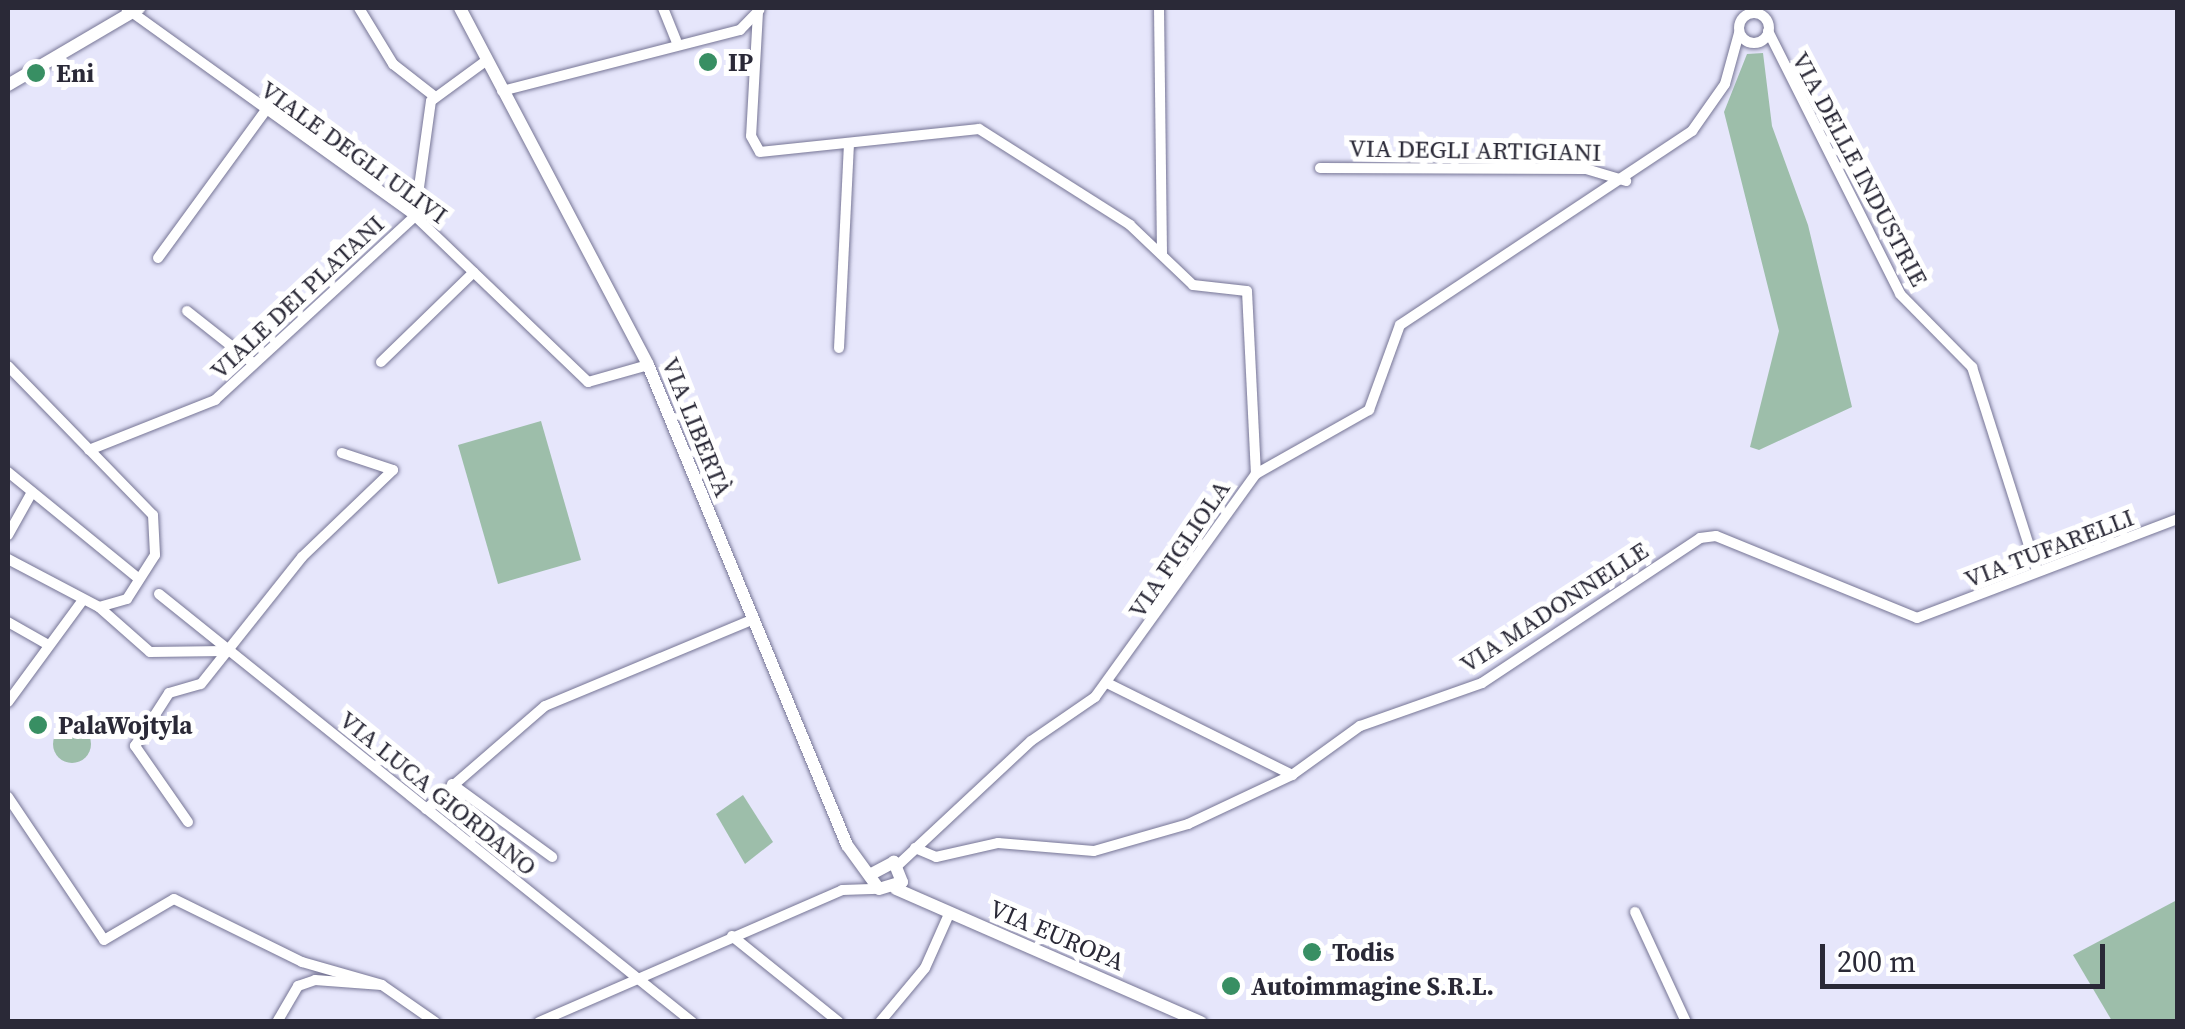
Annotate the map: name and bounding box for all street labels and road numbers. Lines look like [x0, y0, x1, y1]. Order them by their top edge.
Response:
street label: VIA DELLE INDUSTRIE [1785, 47, 1935, 291]
street label: VIALE DEGLI ULIVI [255, 74, 453, 230]
street label: VIA DEGLI ARTIGIANI [1349, 133, 1601, 167]
street label: VIALE DEI PLATANI [204, 209, 390, 385]
street label: VIA LIBERTÀ [655, 353, 739, 501]
street label: VIA FIGLIOLA [1122, 474, 1236, 624]
street label: VIA TUFARELLI [1960, 502, 2138, 594]
street label: VIA MADONNELLE [1454, 535, 1654, 679]
street label: VIA LUCA GIORDANO [333, 704, 543, 882]
street label: VIA EUROPA [985, 893, 1129, 977]

